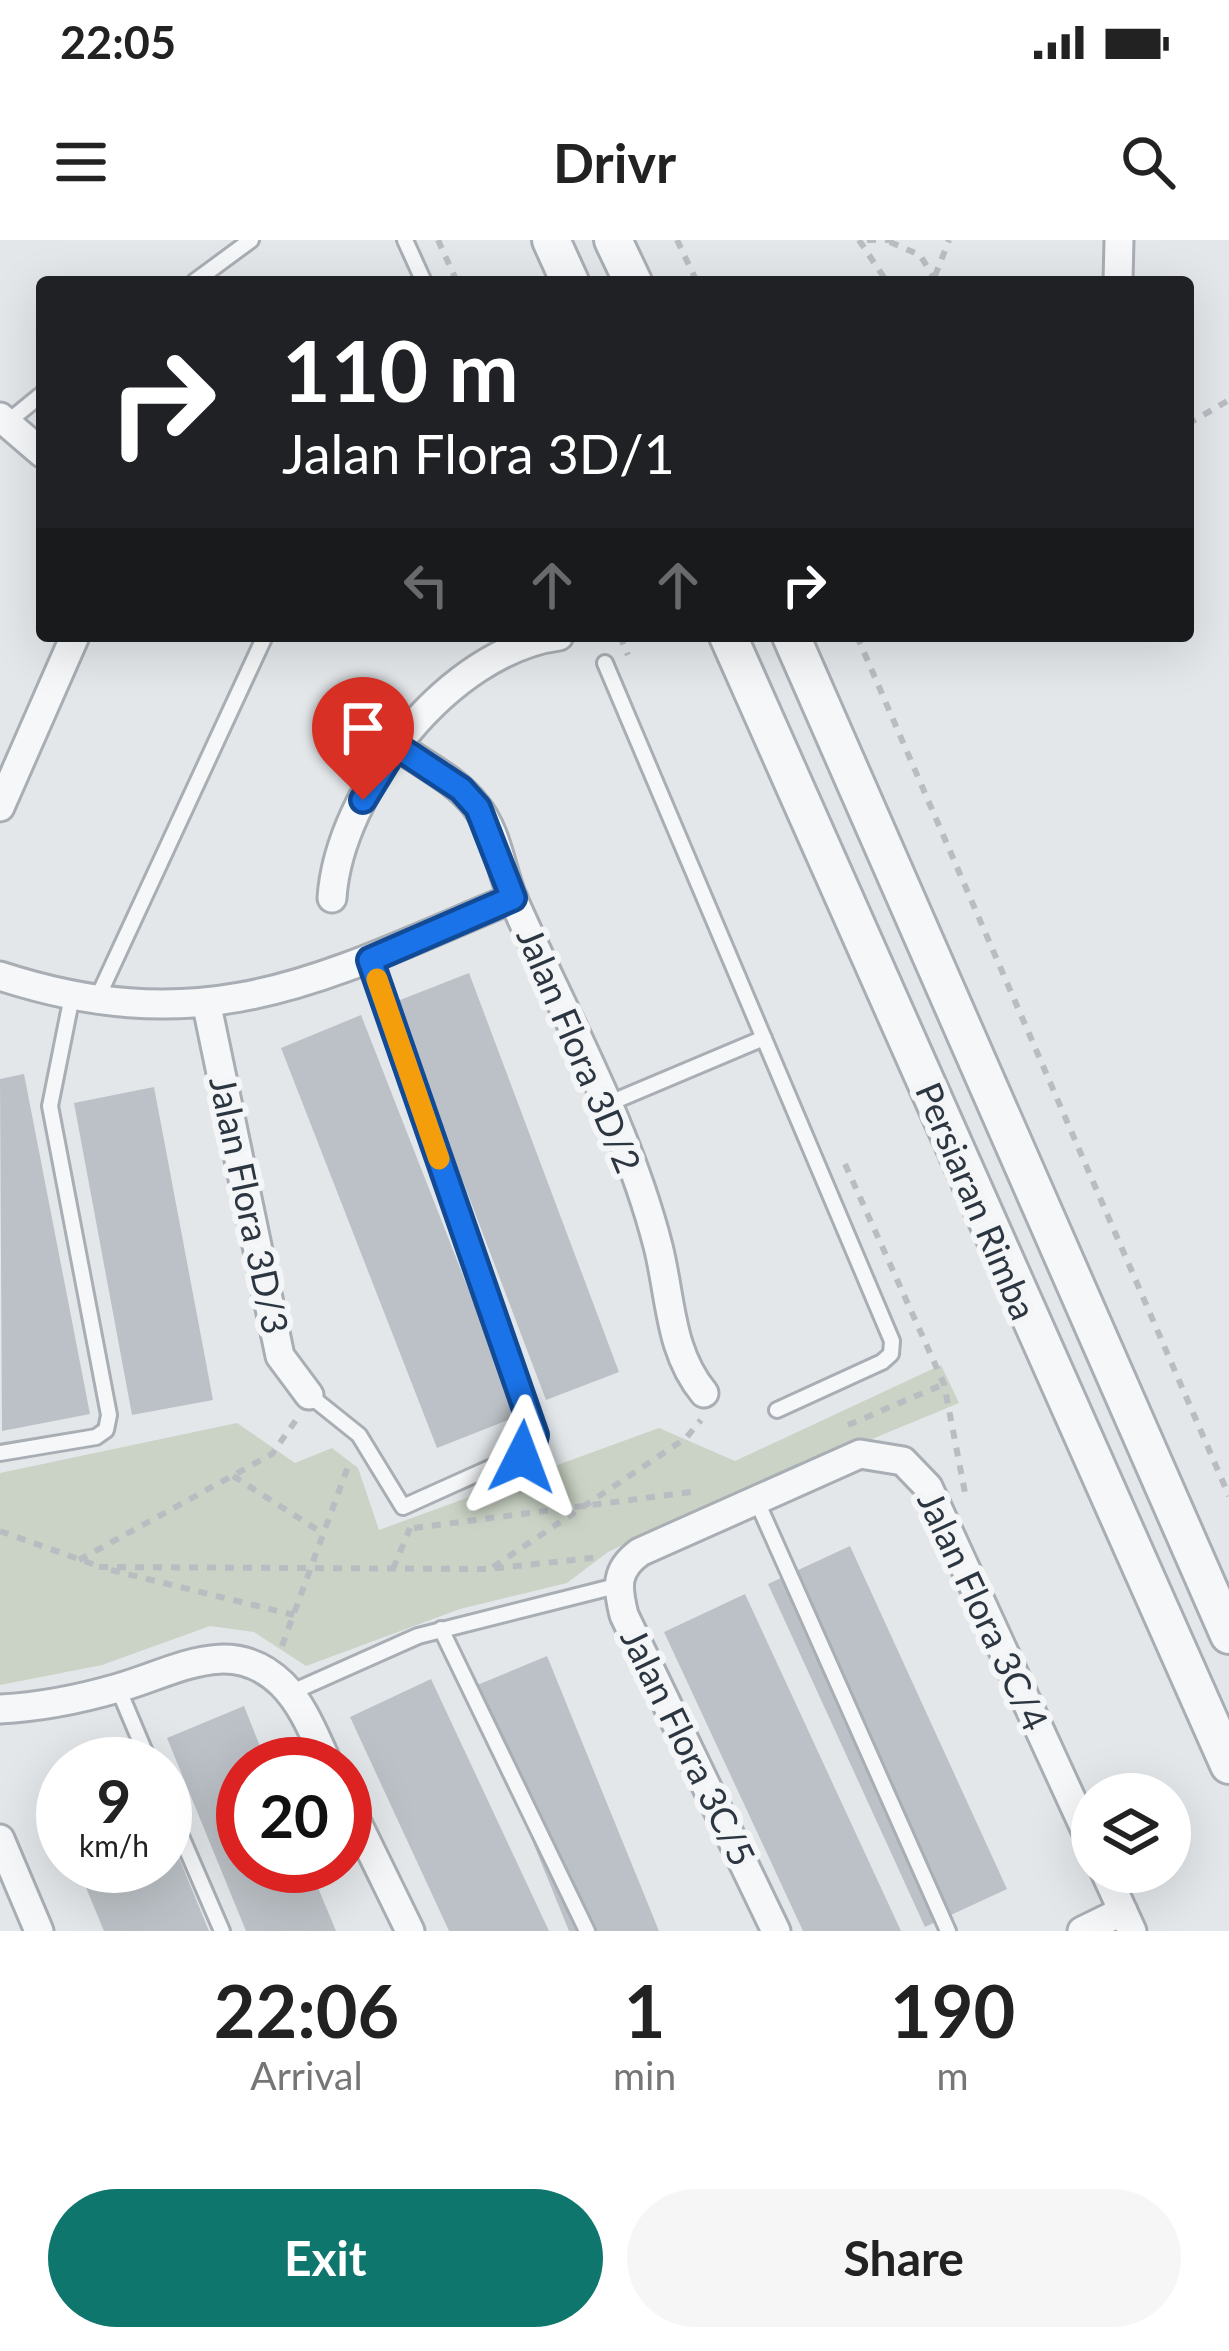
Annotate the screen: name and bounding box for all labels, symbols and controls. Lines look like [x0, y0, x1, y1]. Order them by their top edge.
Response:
text: 22:05 [60, 15, 176, 69]
icon: menu [48, 129, 114, 195]
icon: search [1115, 129, 1181, 195]
text: Drivr [553, 130, 676, 195]
text: 110 m [282, 319, 519, 420]
icon: right [84, 324, 240, 480]
text: Jalan Flora 3D/1 [282, 421, 675, 486]
icon: left [393, 552, 459, 618]
icon: ahead [519, 552, 585, 618]
icon: ahead [645, 552, 711, 618]
icon: right [771, 552, 837, 618]
pin [312, 677, 414, 800]
icon: arrive [330, 695, 396, 761]
street label: Jalan Flora 3D/2 [508, 920, 651, 1179]
street label: Jalan Flora 3D/3 [201, 1072, 299, 1337]
street label: Persiaran Rimba [907, 1075, 1047, 1326]
position arrow [459, 1394, 585, 1520]
street label: Jalan Flora 3C/4 [909, 1484, 1059, 1737]
street label: Jalan Flora 3C/5 [612, 1621, 765, 1873]
speed limit sign: 20 [216, 1737, 372, 1893]
text: 9 [97, 1764, 131, 1836]
map controls [1071, 1773, 1191, 1893]
button: layers [1071, 1773, 1191, 1893]
text: km/h [79, 1827, 149, 1863]
text: 22:06 [214, 1967, 399, 2053]
text: 1 [624, 1967, 666, 2053]
text: 190 [890, 1967, 1015, 2053]
text: Arrival [250, 2052, 363, 2098]
text: min [613, 2052, 676, 2098]
text: m [937, 2052, 969, 2098]
button: Exit [48, 2189, 603, 2327]
button: Share [627, 2189, 1181, 2327]

